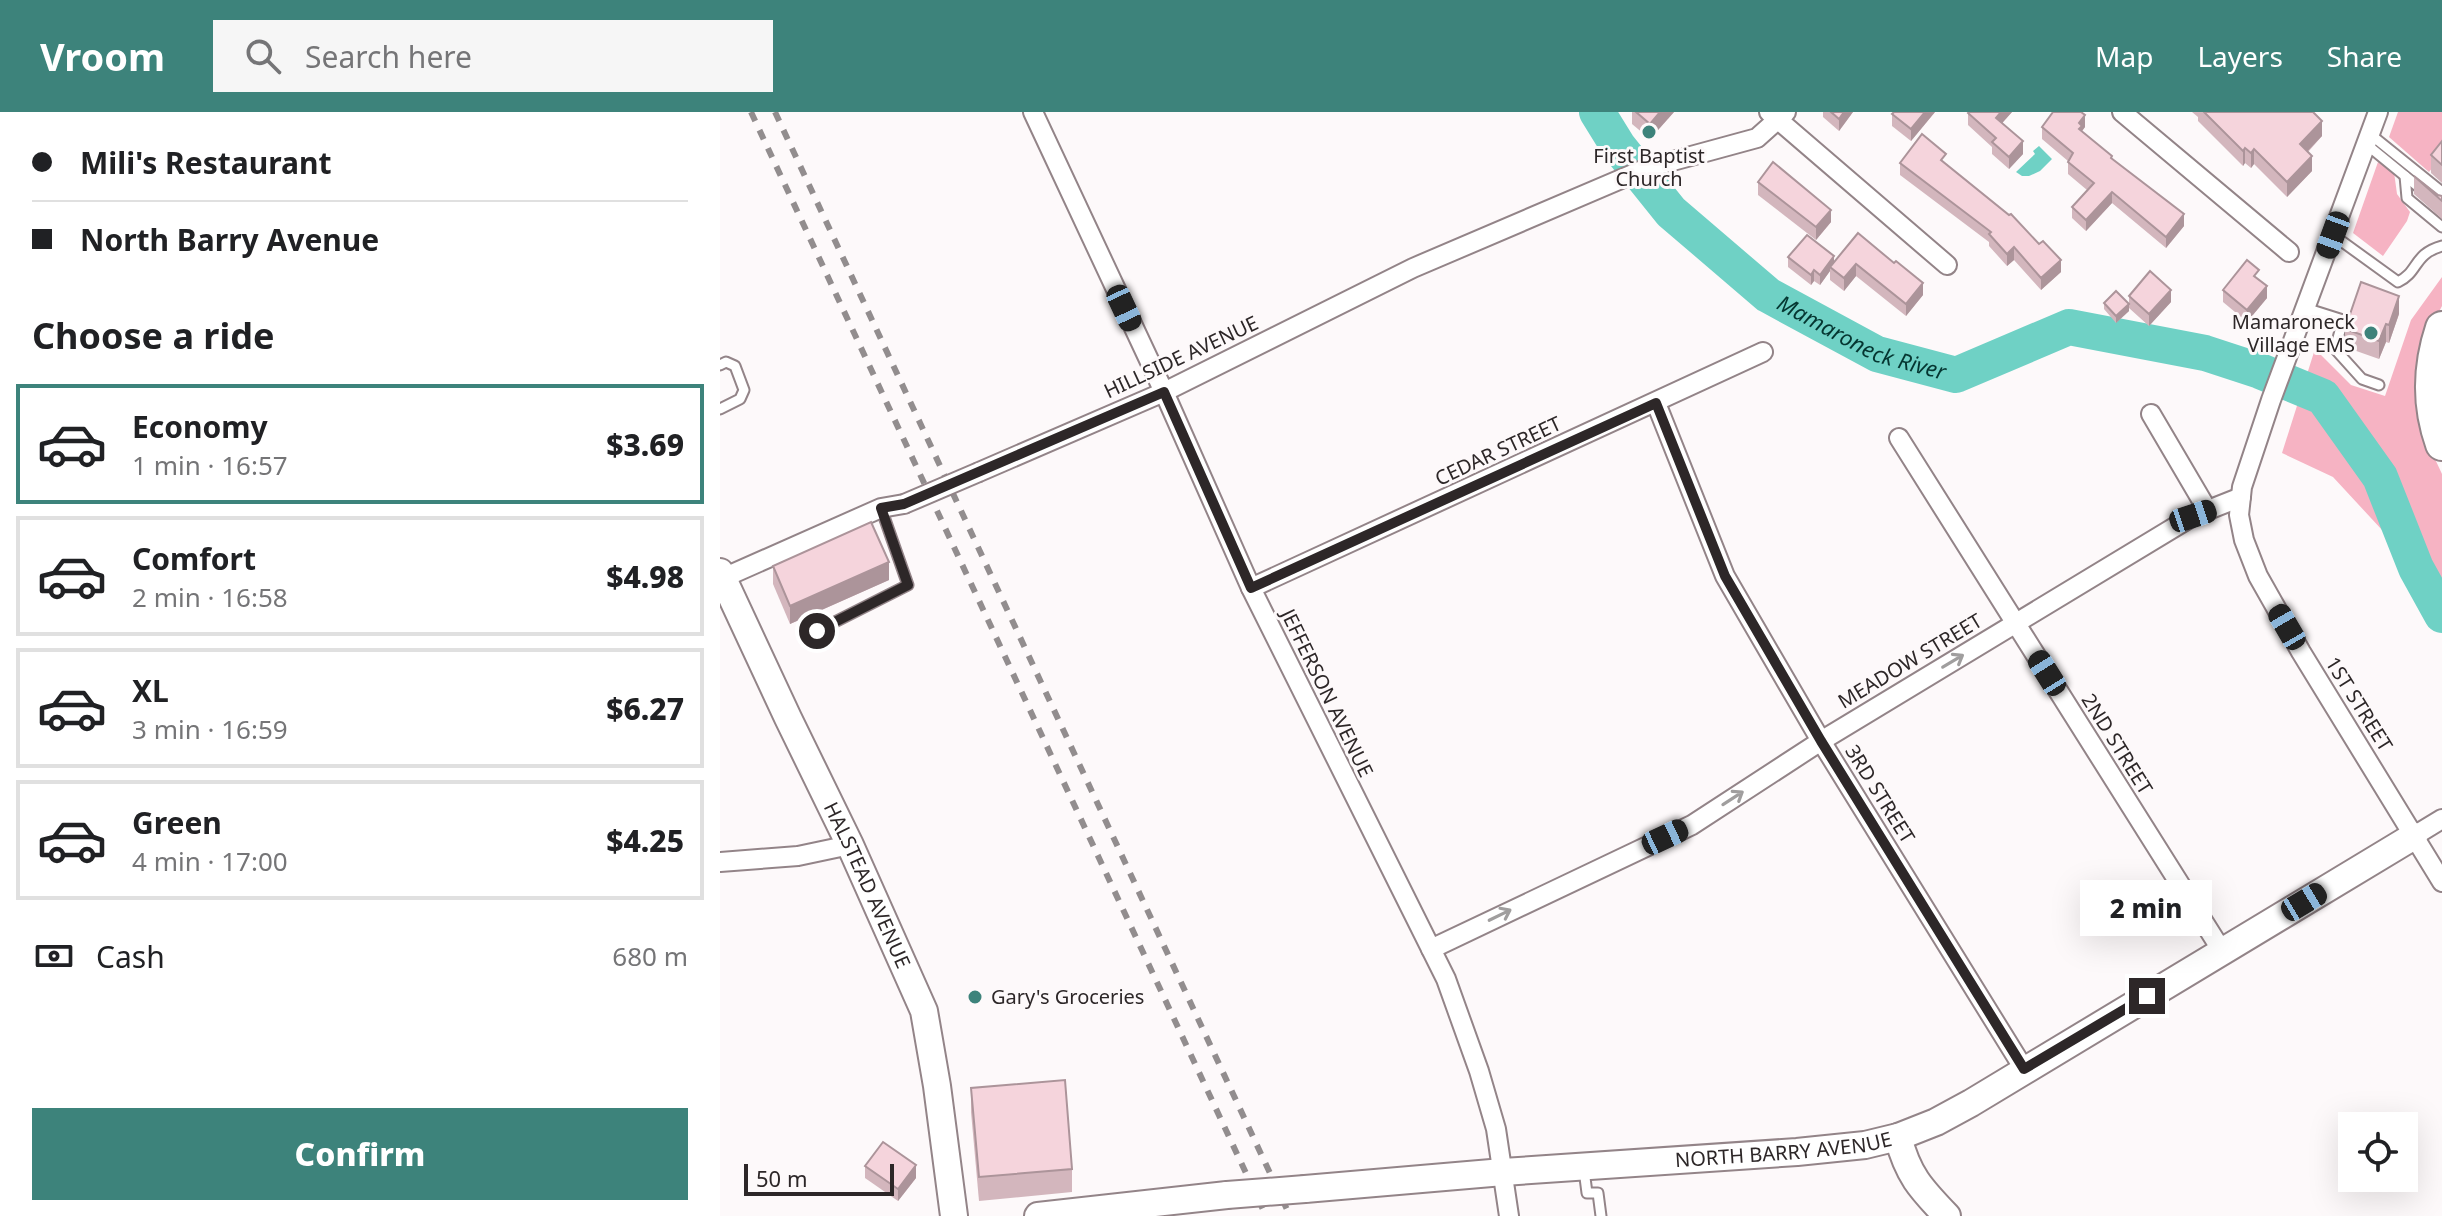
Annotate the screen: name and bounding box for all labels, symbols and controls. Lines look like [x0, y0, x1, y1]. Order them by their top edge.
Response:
search box [213, 20, 773, 92]
text: Vroom [40, 30, 165, 82]
icon: search [241, 34, 285, 78]
text: Search here [305, 36, 472, 77]
text: Map [2095, 37, 2153, 75]
text: Layers [2197, 37, 2283, 75]
text: Share [2327, 37, 2402, 75]
marker: First Baptist Church [1640, 123, 1658, 141]
text: Mili's Restaurant [80, 142, 332, 183]
place label: First Baptist Church [1593, 142, 1705, 192]
car [2314, 208, 2352, 262]
text: North Barry Avenue [80, 219, 379, 260]
car [1103, 281, 1145, 335]
water label: Mamaroneck River [1772, 287, 1951, 386]
place label: Mamaroneck Village EMS [2232, 308, 2355, 358]
street label: HILLSIDE AVENUE [1099, 309, 1262, 404]
text: Choose a ride [32, 311, 274, 360]
marker: Mamaroneck Village EMS [2362, 324, 2380, 342]
text: Economy [132, 406, 268, 447]
icon: car [36, 408, 108, 480]
street label: CEDAR STREET [1430, 410, 1565, 492]
text: $3.69 [606, 424, 684, 465]
text: 1 min · 16:57 [132, 447, 288, 483]
car [2166, 497, 2220, 535]
text: Comfort [132, 538, 256, 579]
icon: car [36, 540, 108, 612]
text: $4.98 [606, 556, 684, 597]
text: 2 min · 16:58 [132, 579, 288, 615]
car [2265, 600, 2309, 654]
street label: JEFFERSON AVENUE [1274, 602, 1380, 781]
street label: MEADOW STREET [1833, 607, 1987, 714]
route start [799, 613, 835, 649]
car [2024, 646, 2070, 700]
street label: 1ST STREET [2320, 651, 2399, 756]
one-way arrow [1941, 652, 1964, 668]
text: XL [132, 670, 169, 711]
icon: car [36, 672, 108, 744]
text: $6.27 [606, 688, 684, 729]
street label: 2ND STREET [2076, 688, 2159, 799]
text: 3 min · 16:59 [132, 711, 288, 747]
street label: 3RD STREET [1839, 739, 1921, 848]
one-way arrow [1721, 790, 1743, 807]
street label: HALSTEAD AVENUE [818, 797, 917, 972]
text: Green [132, 802, 222, 843]
icon: car [36, 804, 108, 876]
car [1638, 816, 1692, 858]
text: $4.25 [606, 820, 684, 861]
text: 4 min · 17:00 [132, 843, 288, 879]
car [2277, 879, 2331, 925]
callout: 2 min [2081, 880, 2213, 936]
text: 2 min [2110, 890, 2182, 926]
one-way arrow [1488, 907, 1512, 922]
icon: cash [32, 934, 76, 978]
text: Cash [96, 936, 165, 977]
text: 680 m [612, 938, 688, 974]
route end [2129, 978, 2165, 1014]
place label: Gary's Groceries [991, 983, 1144, 1010]
marker: Gary's Groceries [966, 988, 984, 1006]
button: Confirm [32, 1108, 688, 1200]
map controls [2338, 1112, 2418, 1192]
button: locate [2338, 1112, 2418, 1192]
street label: NORTH BARRY AVENUE [1674, 1125, 1894, 1173]
scale bar [744, 1160, 894, 1196]
text: 50 m [756, 1163, 807, 1193]

